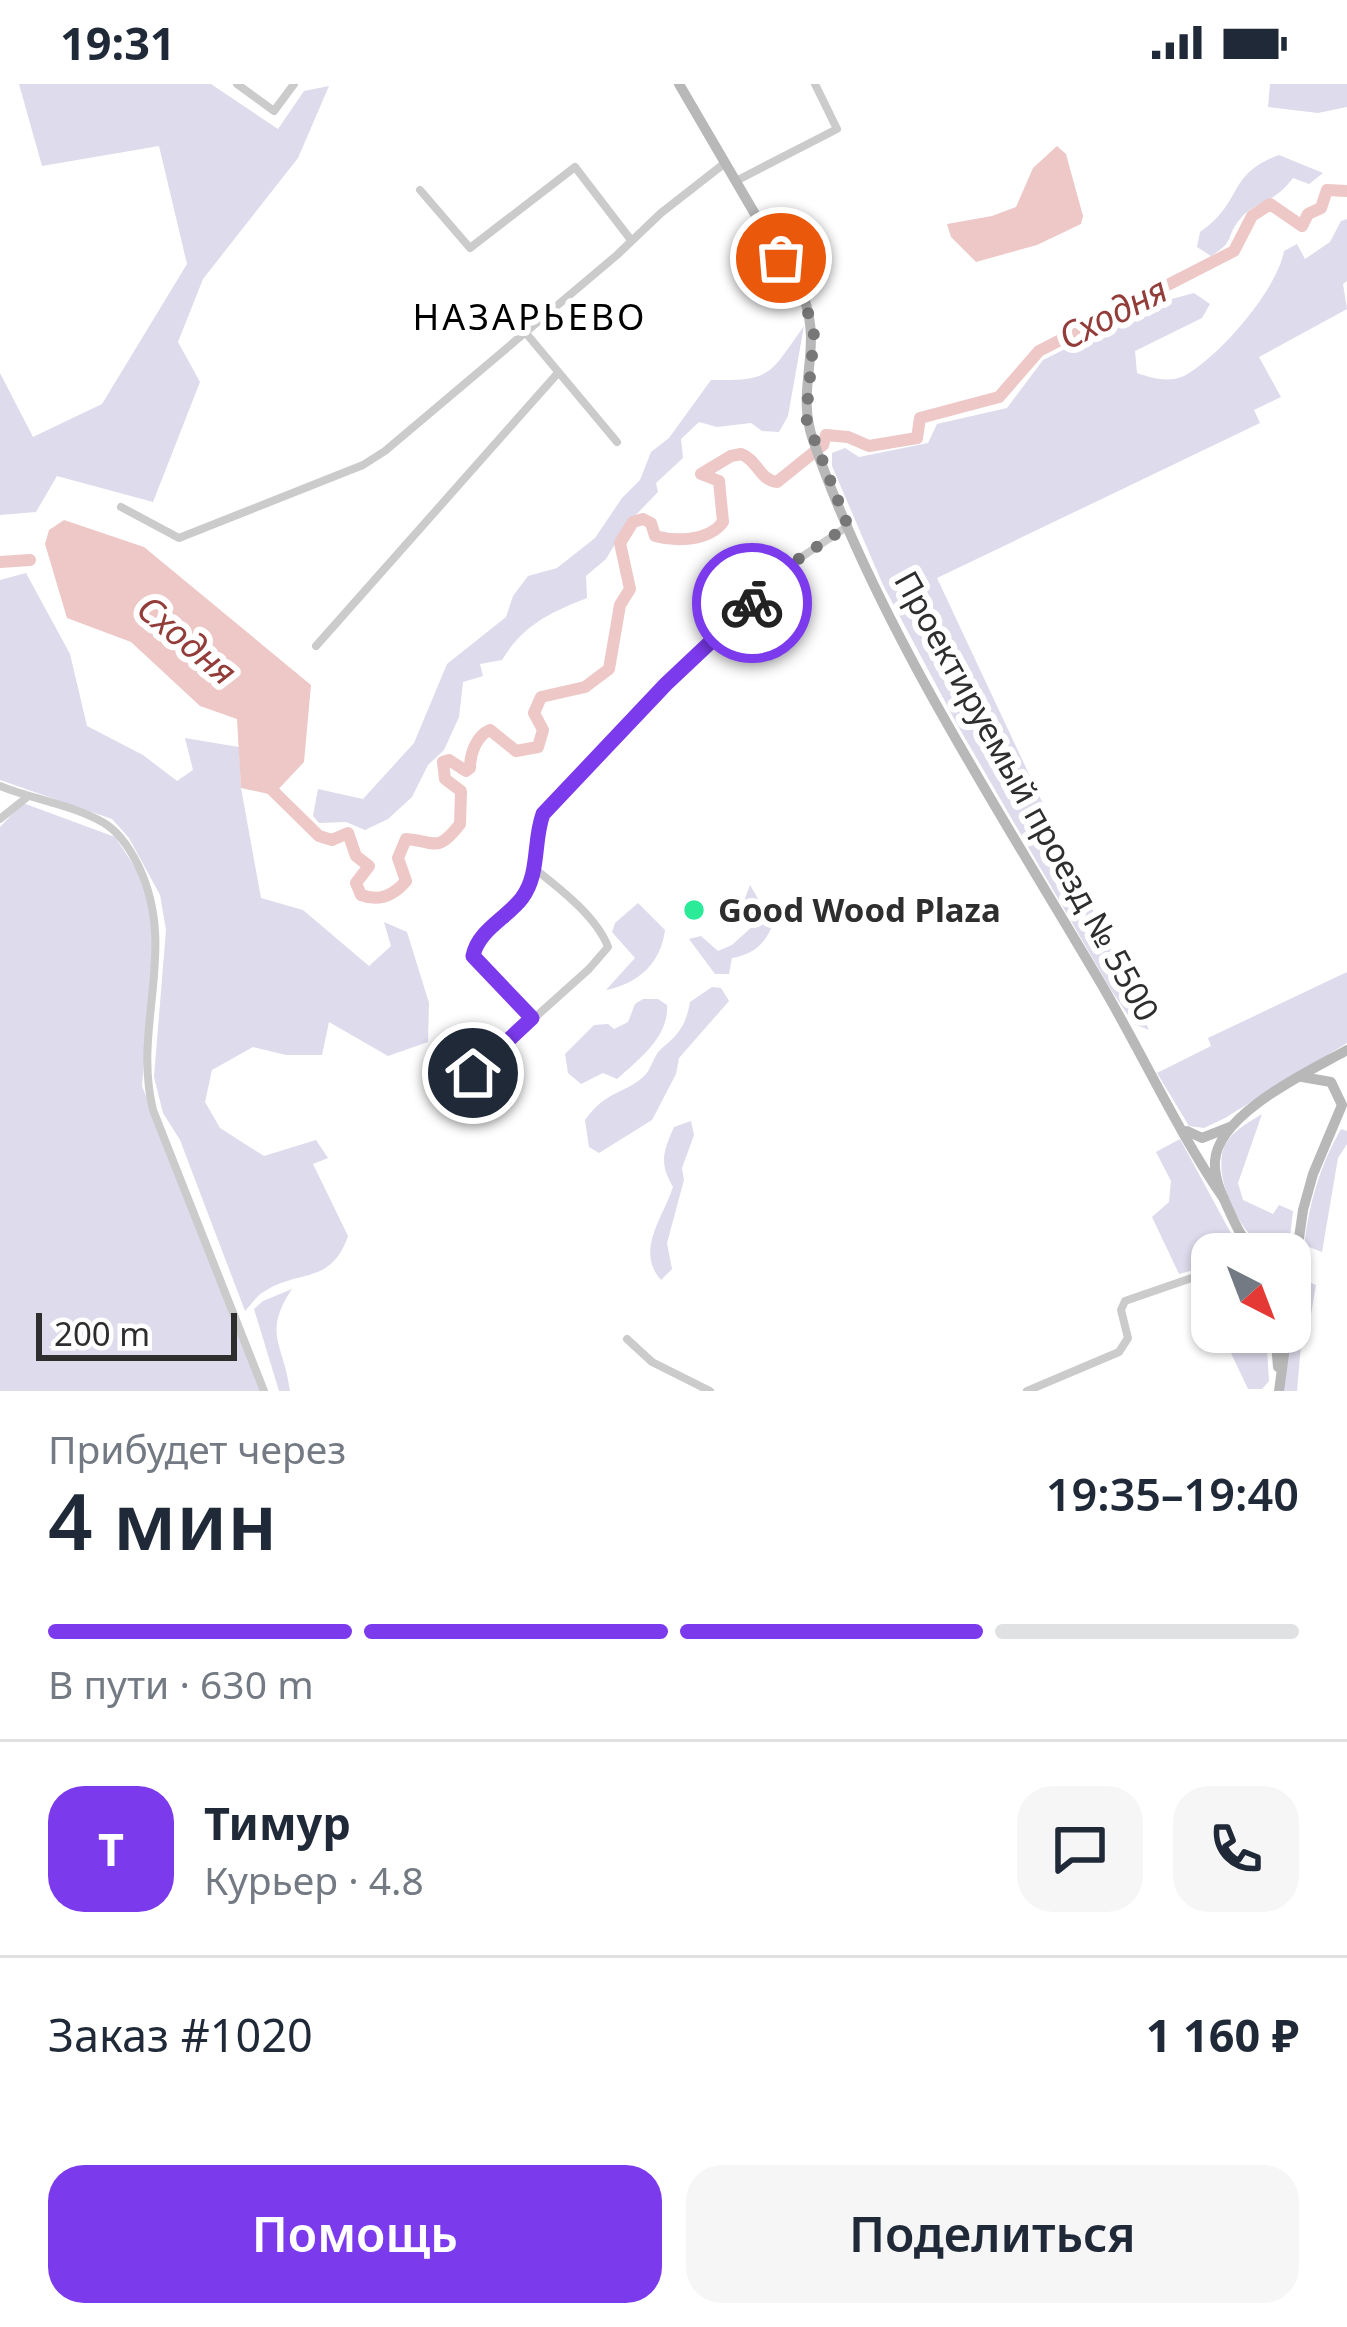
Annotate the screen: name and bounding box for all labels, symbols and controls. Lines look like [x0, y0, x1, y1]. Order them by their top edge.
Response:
text: 19:31 [60, 12, 176, 73]
pin [730, 207, 832, 309]
icon: bag [748, 225, 814, 291]
water label: Сходня [1050, 264, 1175, 361]
district label: НАЗАРЬЕВО [413, 292, 647, 341]
courier [692, 543, 812, 663]
street label: Проектируемый проезд № 5500 [885, 563, 1170, 1029]
icon: bike [719, 570, 785, 636]
water label: Сходня [127, 584, 247, 696]
place label: Good Wood Plaza [718, 887, 1001, 932]
marker: Good Wood Plaza [681, 897, 707, 923]
pin [422, 1022, 524, 1124]
icon: home [440, 1040, 506, 1106]
north arrow [1191, 1233, 1311, 1353]
map controls [1191, 1233, 1311, 1353]
scale bar [36, 1307, 237, 1360]
text: 200 m [54, 1311, 150, 1356]
text: Прибудет через [48, 1422, 346, 1475]
text: 19:35–19:40 [1046, 1463, 1299, 1524]
text: 4 мин [48, 1467, 277, 1573]
text: В пути · 630 m [48, 1657, 314, 1710]
button: chat [1017, 1786, 1143, 1912]
button: phone [1173, 1786, 1299, 1912]
text: Тимур [204, 1792, 351, 1853]
text: Т [98, 1818, 124, 1879]
text: Курьер · 4.8 [204, 1853, 424, 1906]
text: Заказ #1020 [48, 2004, 313, 2065]
text: 1 160 ₽ [1146, 2004, 1299, 2065]
button: Помощь [48, 2165, 662, 2303]
button: Поделиться [686, 2165, 1299, 2303]

